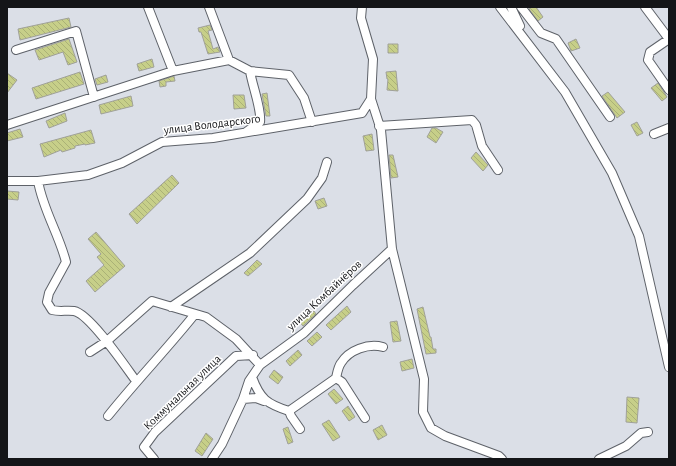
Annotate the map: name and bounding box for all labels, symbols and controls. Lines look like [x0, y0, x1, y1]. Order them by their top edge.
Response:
street label: улица Володарского [162, 112, 261, 137]
street label: улица Комбайнёров [284, 257, 365, 334]
street label: Коммунальная улица [141, 352, 224, 433]

